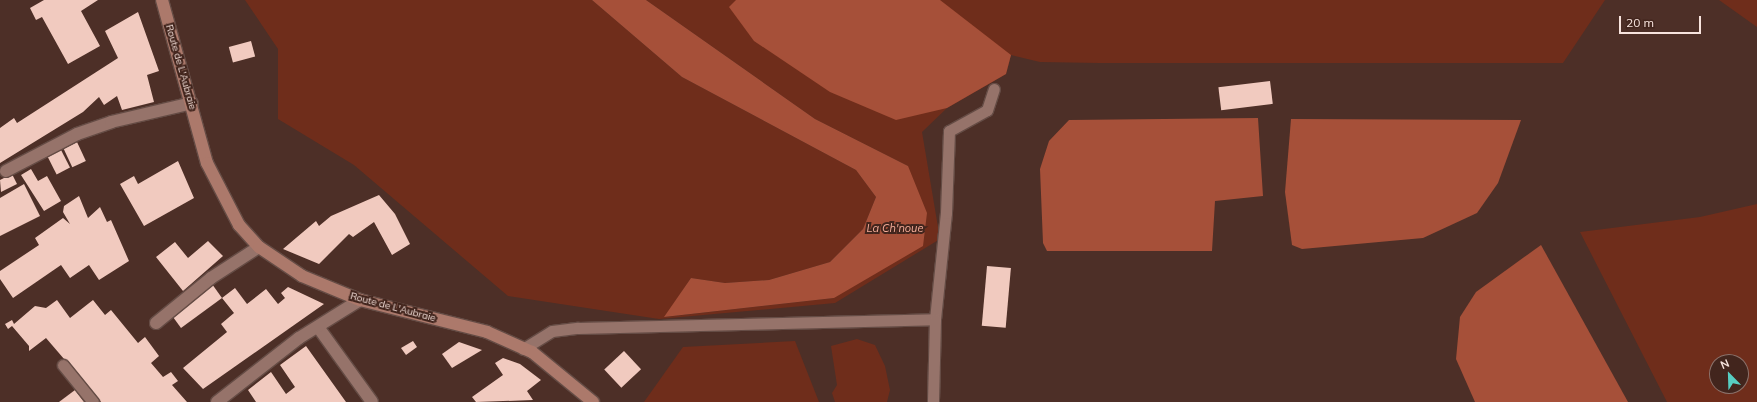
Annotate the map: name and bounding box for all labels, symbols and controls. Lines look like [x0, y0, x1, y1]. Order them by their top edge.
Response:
scale bar [1621, 8, 1703, 34]
text: 20 m [1626, 15, 1654, 30]
street label: Route de L'Aubraie [163, 23, 199, 111]
water label: La Ch'noue [867, 221, 923, 235]
street label: Route de L'Aubraie [349, 290, 437, 324]
north arrow [1709, 354, 1749, 394]
text: N [1718, 356, 1731, 372]

